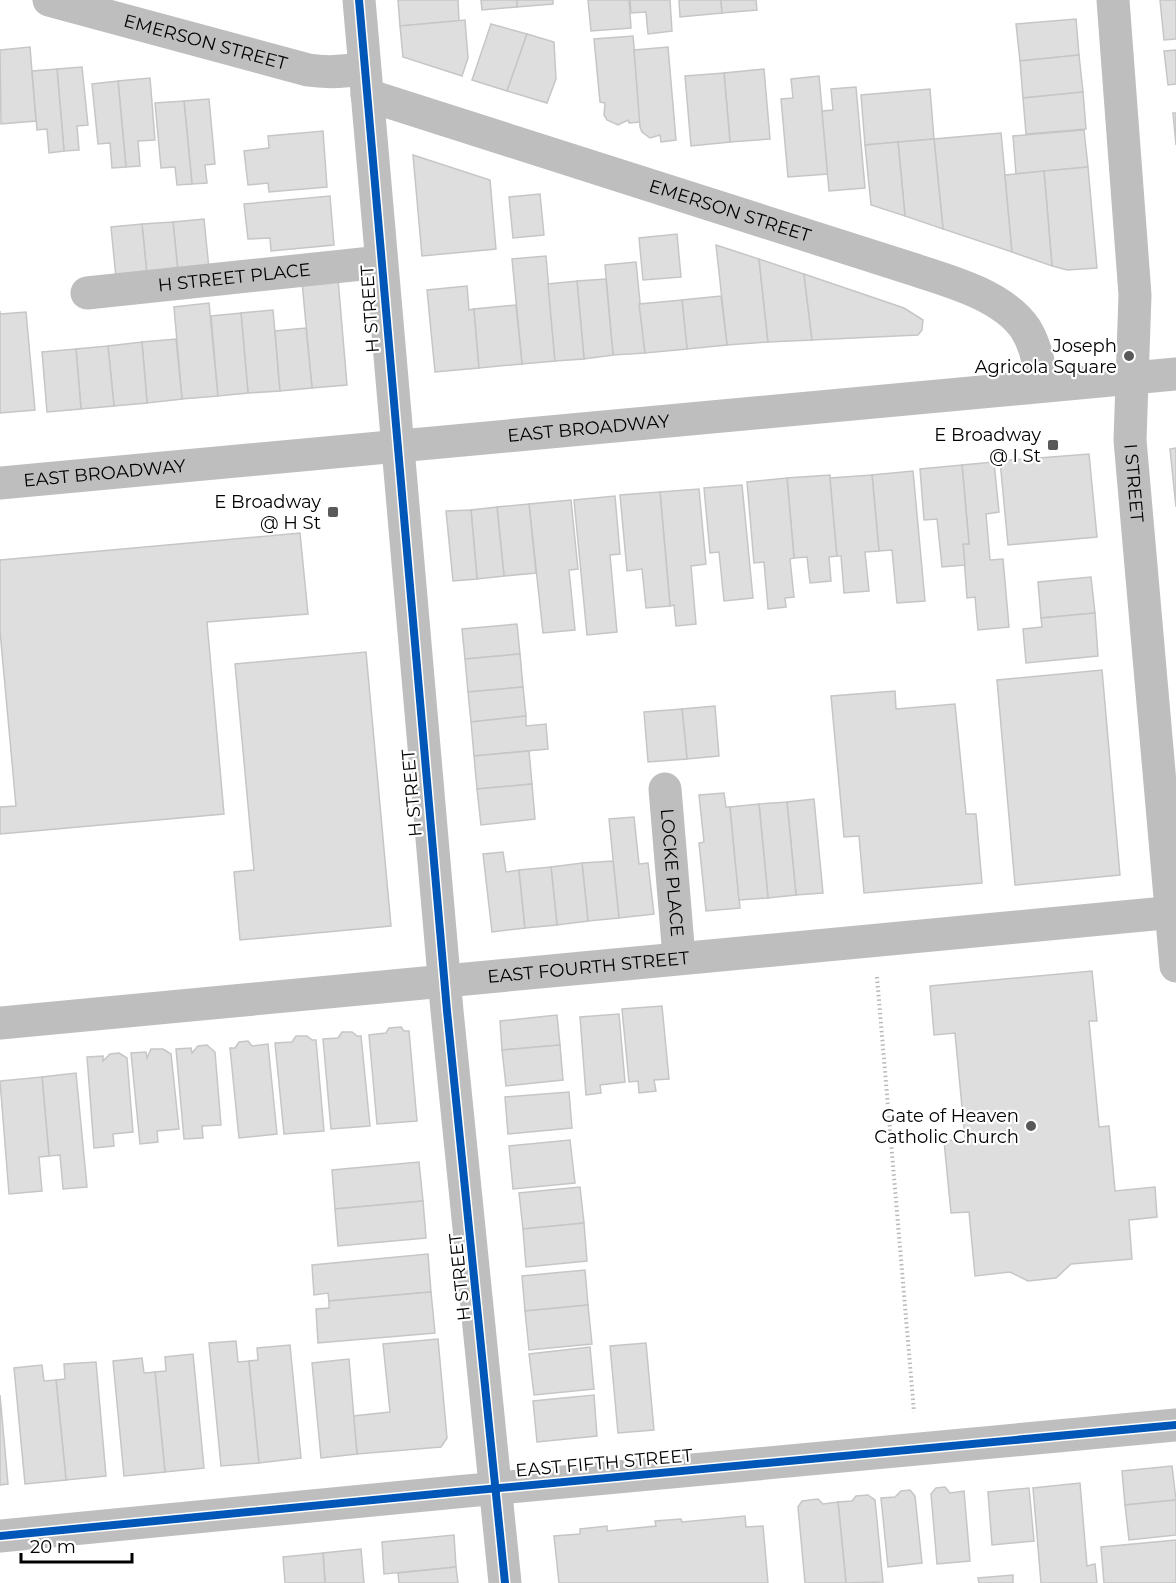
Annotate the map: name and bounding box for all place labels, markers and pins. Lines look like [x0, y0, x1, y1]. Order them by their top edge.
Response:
place label: Joseph Agricola Square [975, 335, 1117, 378]
marker: Joseph Agricola Square [1122, 349, 1136, 363]
place label: E Broadway @ I St [934, 424, 1041, 467]
marker: E Broadway @ I St [1046, 438, 1060, 452]
place label: E Broadway @ H St [214, 491, 321, 534]
marker: E Broadway @ H St [326, 505, 340, 519]
place label: Gate of Heaven Catholic Church [874, 1105, 1019, 1148]
marker: Gate of Heaven Catholic Church [1024, 1119, 1038, 1133]

